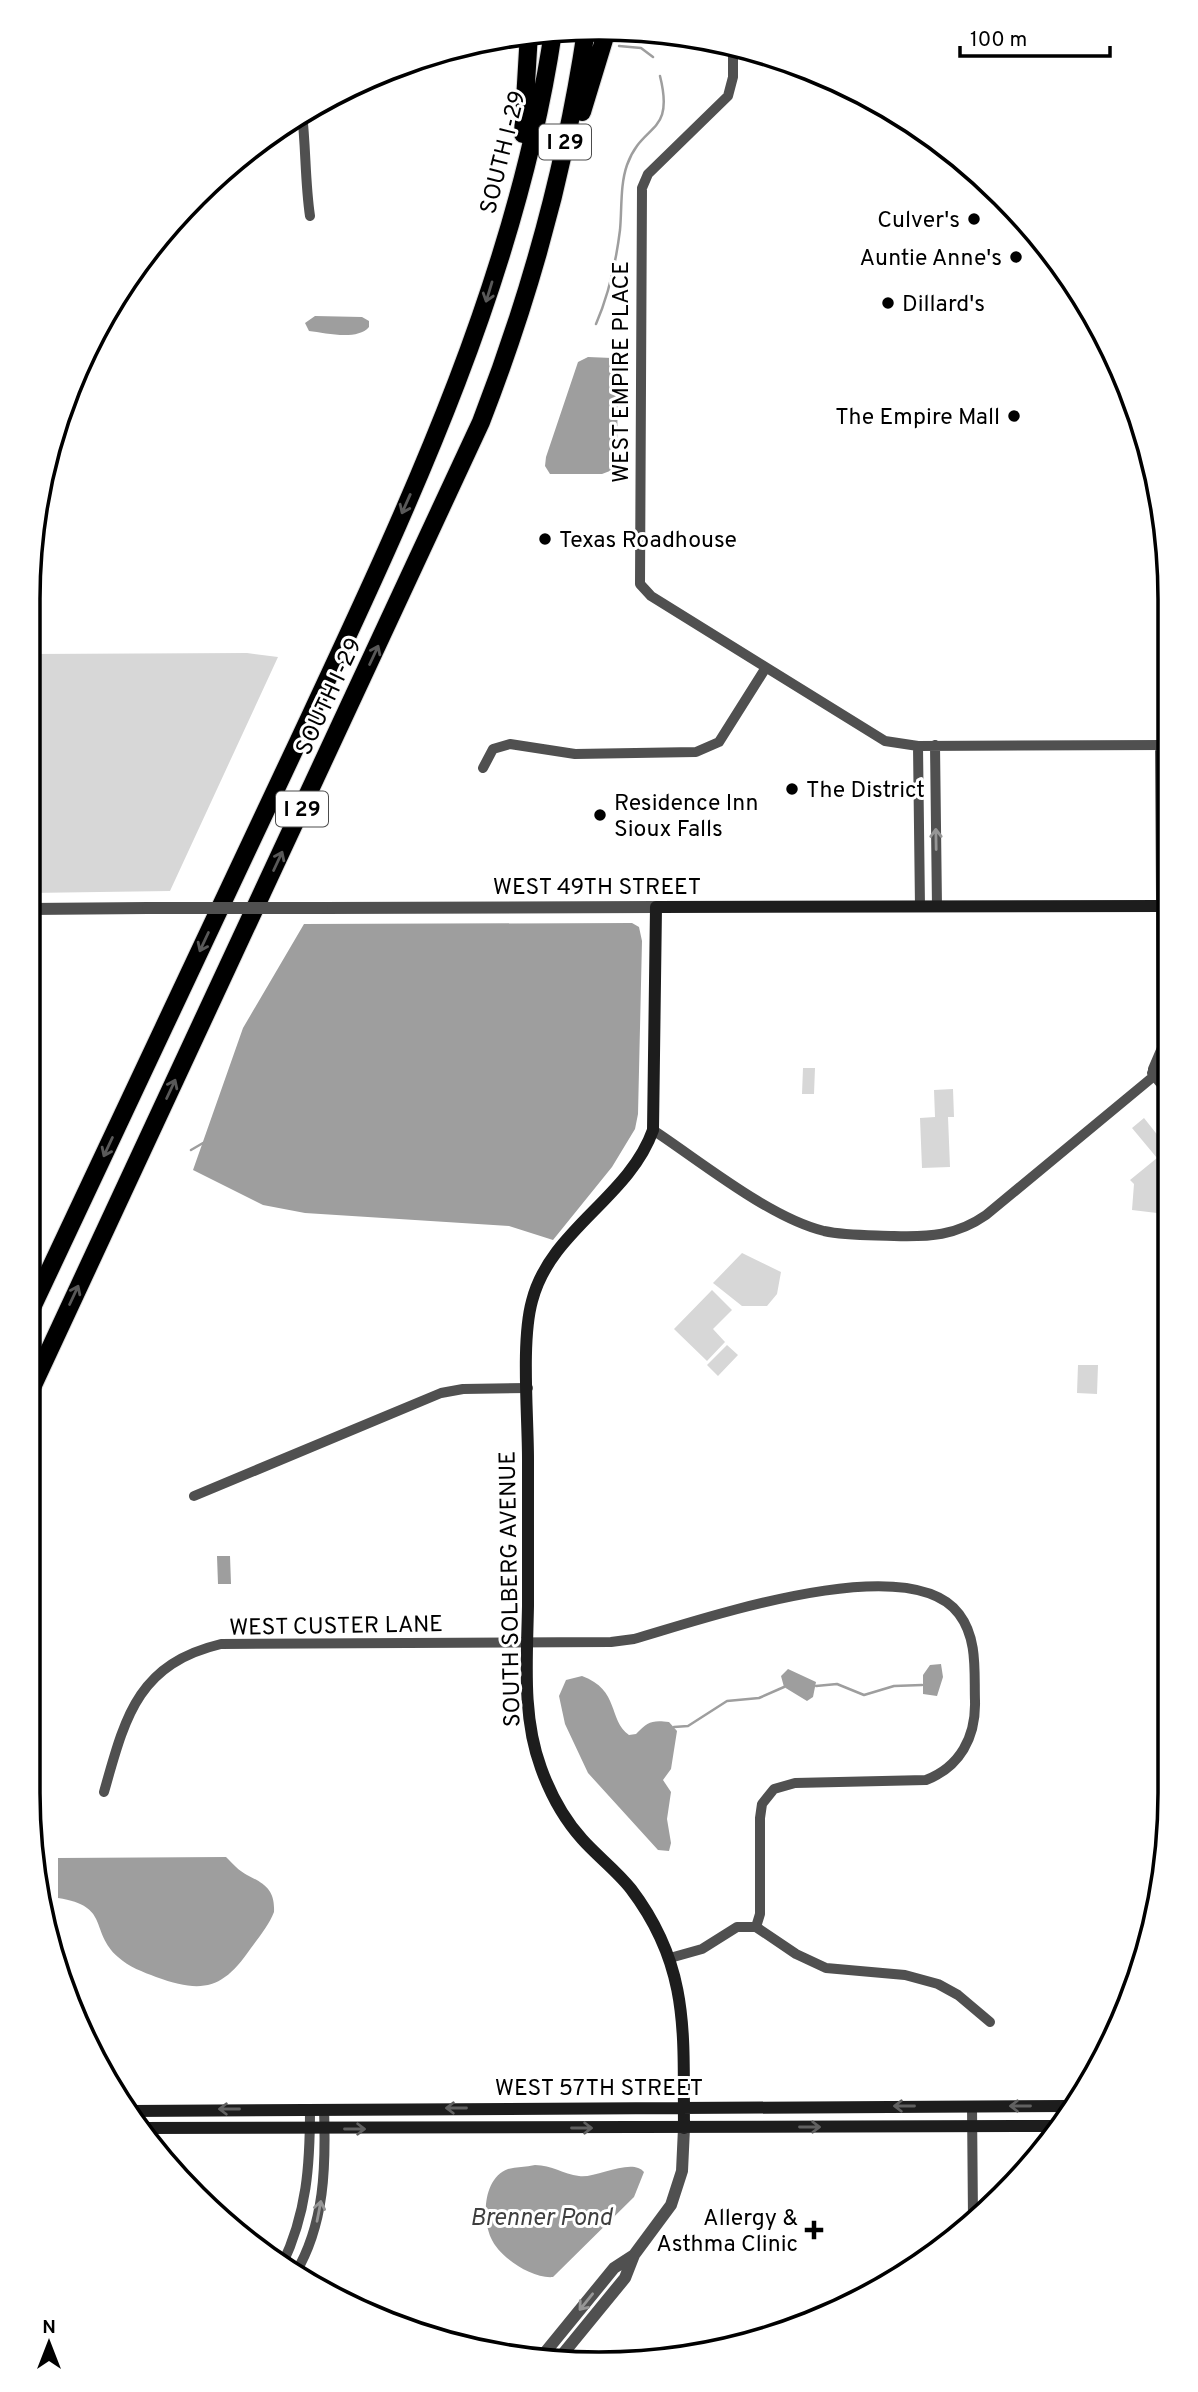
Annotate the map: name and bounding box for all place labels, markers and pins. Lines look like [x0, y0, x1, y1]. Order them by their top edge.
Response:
place label: Culver's [877, 207, 960, 236]
marker: Culver's [966, 211, 982, 227]
place label: Auntie Anne's [860, 245, 1002, 274]
marker: Auntie Anne's [1008, 249, 1024, 265]
place label: Dillard's [902, 291, 985, 320]
marker: Dillard's [880, 295, 896, 311]
place label: The Empire Mall [835, 404, 1000, 433]
marker: The Empire Mall [1006, 408, 1022, 424]
place label: Texas Roadhouse [559, 527, 737, 556]
marker: Texas Roadhouse [537, 531, 553, 547]
place label: The District [806, 777, 925, 806]
marker: The District [784, 781, 800, 797]
place label: Residence Inn Sioux Falls [614, 790, 758, 845]
marker: Residence Inn Sioux Falls [592, 807, 608, 823]
place label: Allergy & Asthma Clinic [656, 2205, 798, 2260]
marker: Allergy & Asthma Clinic [804, 2220, 824, 2240]

